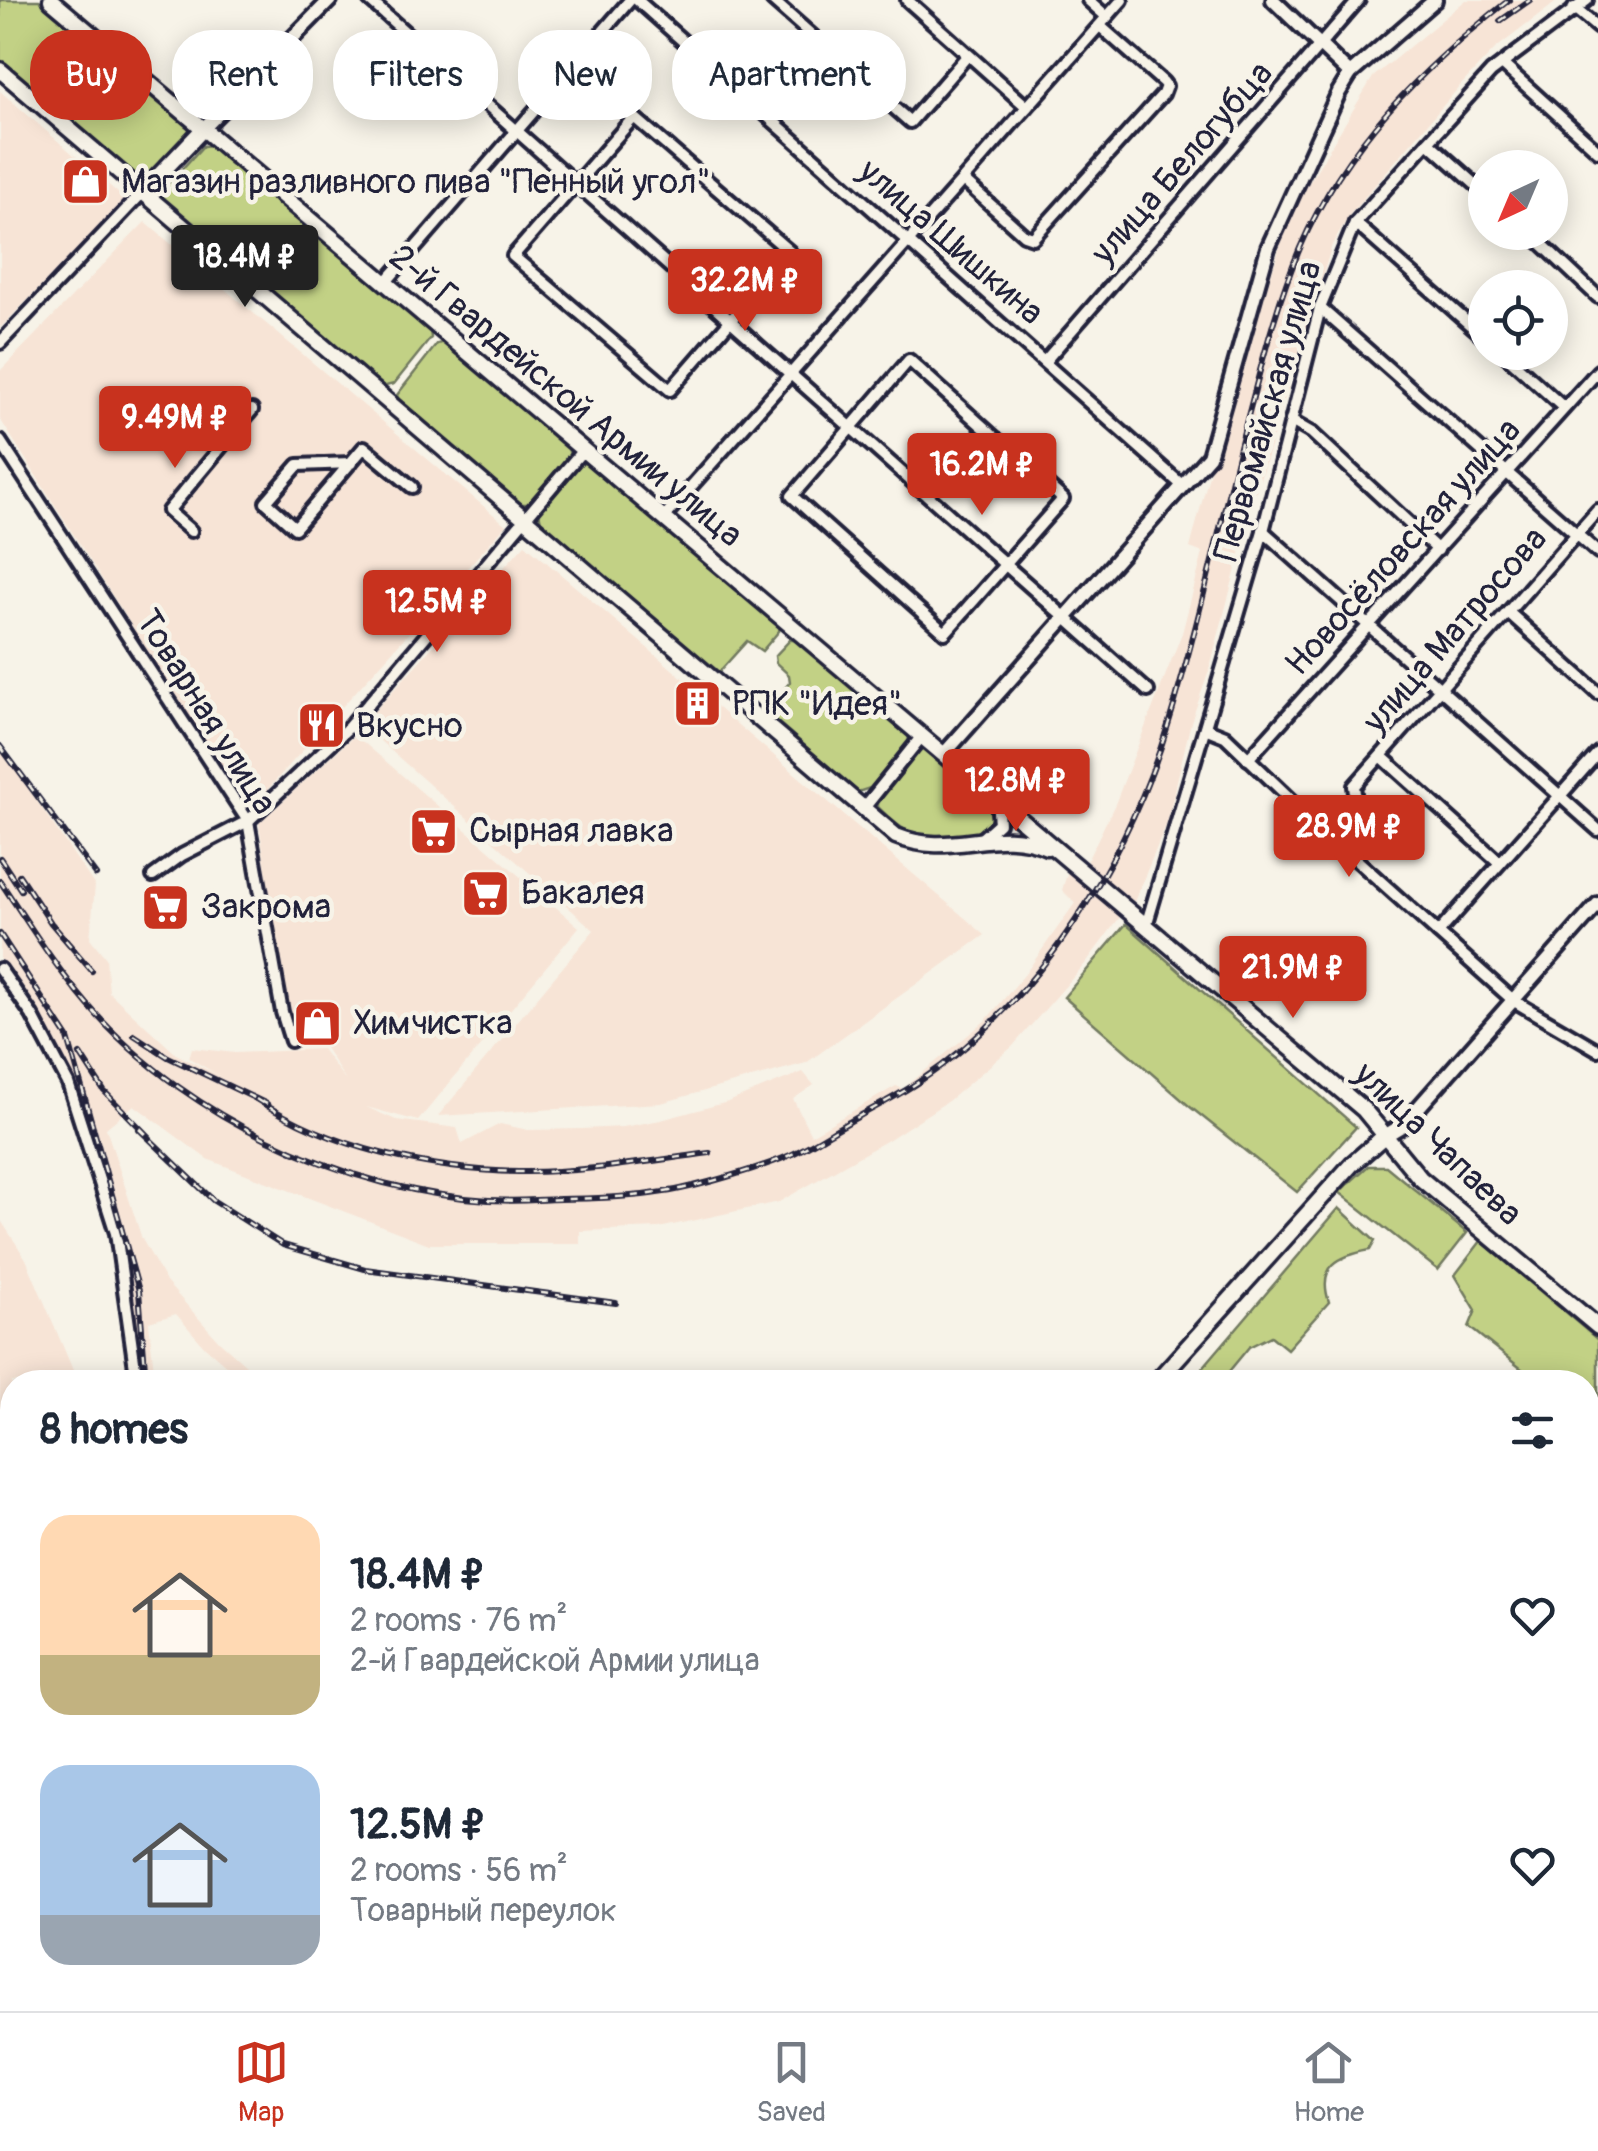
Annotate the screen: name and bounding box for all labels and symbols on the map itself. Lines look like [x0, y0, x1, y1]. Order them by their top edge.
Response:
street label: улица Белогубца [1081, 52, 1282, 275]
street label: улица Шишкина [849, 149, 1053, 334]
north arrow [1468, 150, 1568, 250]
shop icon: Магазин разливного пива "Пенный угол" [60, 156, 112, 208]
place label: Магазин разливного пива "Пенный угол" [121, 160, 711, 204]
pin: 18.4M ₽ [153, 225, 337, 310]
street label: 2-й Гвардейской Армии улица [380, 235, 752, 557]
pin: 32.2M ₽ [653, 249, 837, 334]
street label: Первомайская улица [1204, 256, 1332, 566]
pin: 9.49M ₽ [83, 386, 267, 471]
street label: Новосёловская улица [1276, 409, 1530, 685]
pin: 16.2M ₽ [890, 433, 1074, 518]
street label: улица Матросова [1353, 518, 1557, 743]
pin: 12.5M ₽ [345, 570, 529, 655]
street label: Товарная улица [126, 601, 286, 823]
building icon: РПК "Идея" [671, 678, 723, 730]
place label: РПК "Идея" [732, 682, 902, 726]
restaurant icon: Вкусно [295, 700, 347, 752]
place label: Вкусно [356, 704, 463, 748]
pin: 12.8M ₽ [924, 749, 1108, 834]
pin: 28.9M ₽ [1257, 795, 1441, 880]
supermarket icon: Сырная лавка [408, 805, 460, 857]
place label: Сырная лавка [469, 809, 674, 853]
supermarket icon: Бакалея [460, 867, 512, 919]
place label: Бакалея [521, 871, 645, 915]
supermarket icon: Закрома [140, 881, 192, 933]
place label: Закрома [201, 885, 331, 929]
pin: 21.9M ₽ [1201, 936, 1385, 1021]
shop icon: Химчистка [292, 997, 344, 1049]
place label: Химчистка [353, 1001, 513, 1045]
street label: улица Чапаева [1344, 1052, 1531, 1235]

